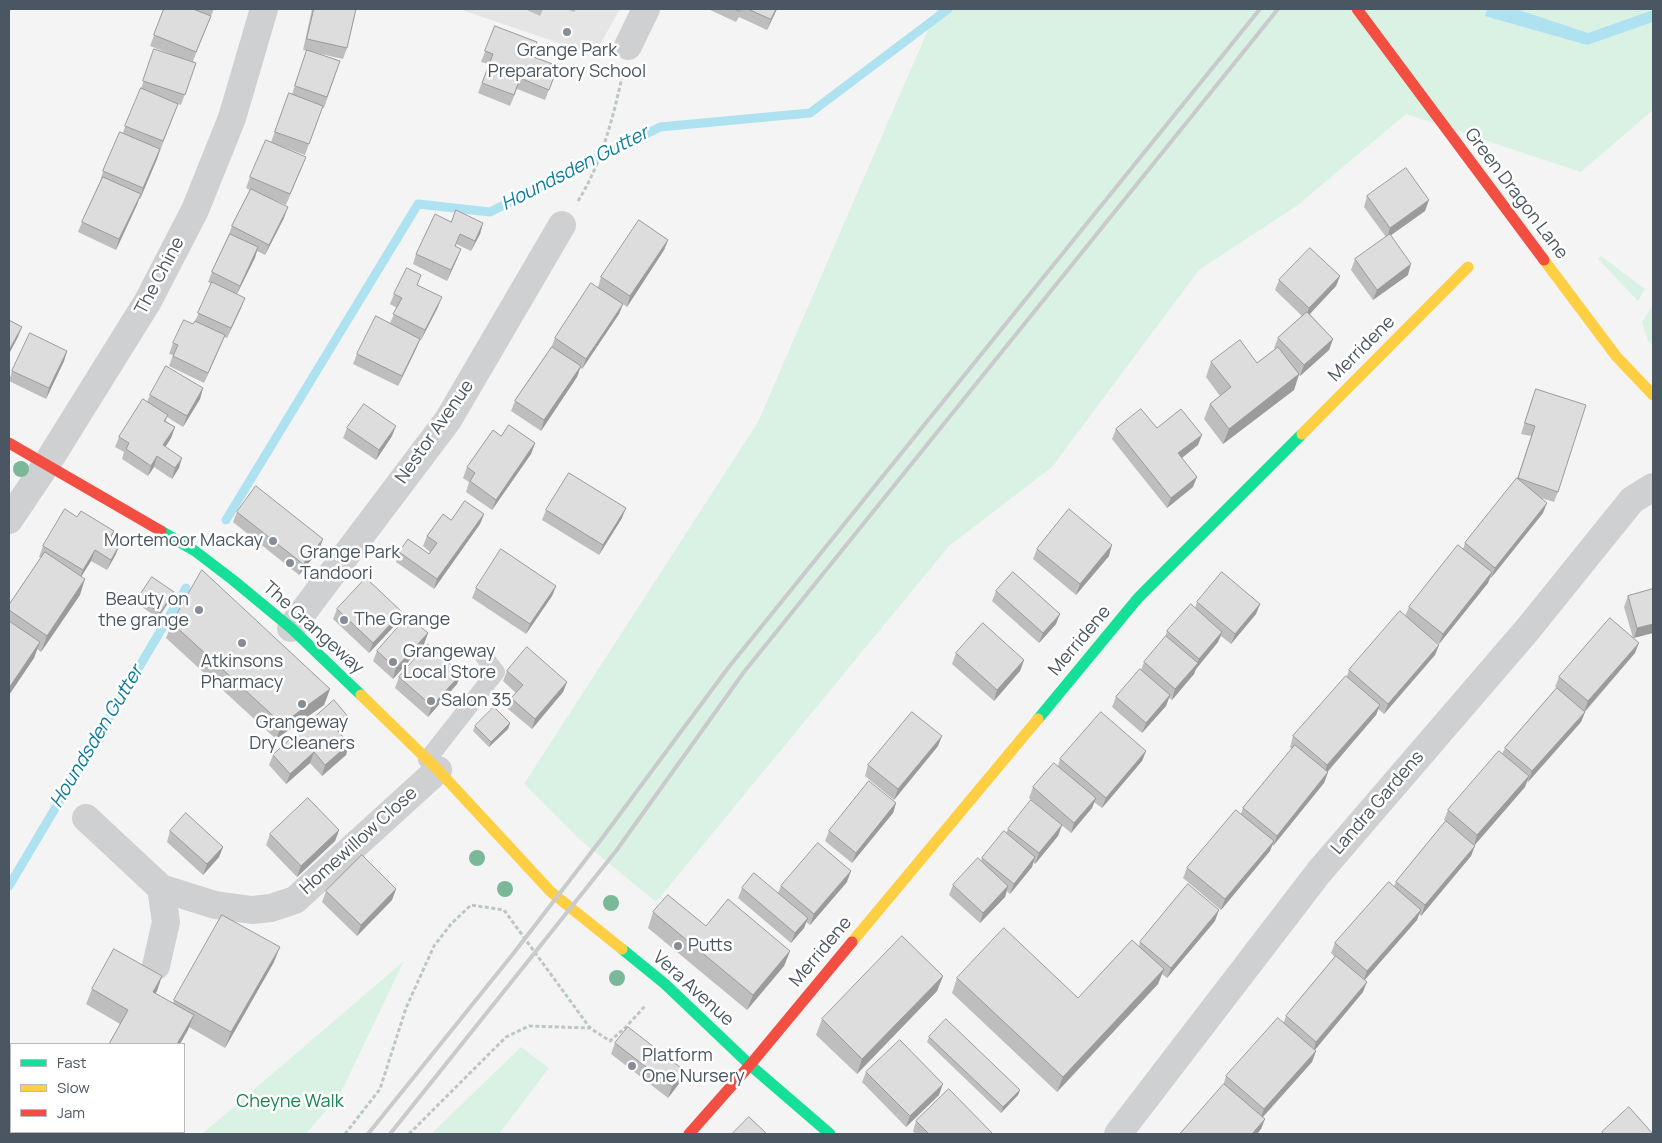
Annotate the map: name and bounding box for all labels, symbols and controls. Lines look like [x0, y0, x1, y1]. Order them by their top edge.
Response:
marker: Grange Park Preparatory School [561, 26, 573, 38]
place label: Grange Park Preparatory School [488, 40, 646, 82]
water label: Houndsden Gutter [498, 122, 652, 216]
street label: Green Dragon Lane [1460, 124, 1572, 264]
street label: The Chine [131, 234, 189, 318]
street label: Merridene [1324, 311, 1400, 387]
street label: Nestor Avenue [391, 376, 479, 488]
place label: Mortemoor Mackay [104, 530, 263, 552]
marker: Mortemoor Mackay [267, 535, 279, 547]
place label: Grange Park Tandoori [300, 542, 400, 584]
marker: Grange Park Tandoori [284, 557, 296, 569]
street label: The Grangeway [258, 577, 368, 679]
place label: Beauty on the grange [98, 589, 189, 632]
street label: Merridene [1044, 602, 1116, 680]
marker: Beauty on the grange [193, 604, 205, 616]
place label: The Grange [354, 609, 450, 631]
marker: The Grange [338, 614, 350, 626]
marker: Atkinsons Pharmacy [236, 637, 248, 649]
place label: Grangeway Local Store [403, 641, 496, 684]
place label: Atkinsons Pharmacy [201, 651, 283, 694]
marker: Grangeway Local Store [387, 656, 399, 668]
water label: Houndsden Gutter [46, 662, 148, 812]
place label: Salon 35 [441, 690, 512, 712]
marker: Salon 35 [425, 695, 437, 707]
marker: Grangeway Dry Cleaners [296, 698, 308, 710]
place label: Grangeway Dry Cleaners [249, 712, 355, 754]
street label: Landra Gardens [1327, 747, 1429, 859]
street label: Homewillow Close [296, 783, 422, 899]
street label: Merridene [785, 913, 857, 991]
place label: Putts [688, 935, 732, 957]
marker: Putts [672, 940, 684, 952]
street label: Vera Avenue [648, 947, 738, 1031]
legend [10, 1043, 185, 1133]
place label: Platform One Nursery [642, 1045, 745, 1088]
text: Fast [57, 1052, 86, 1073]
marker: Platform One Nursery [626, 1060, 638, 1072]
text: Slow [57, 1077, 90, 1098]
park label: Cheyne Walk [236, 1091, 344, 1113]
text: Jam [57, 1102, 85, 1123]

